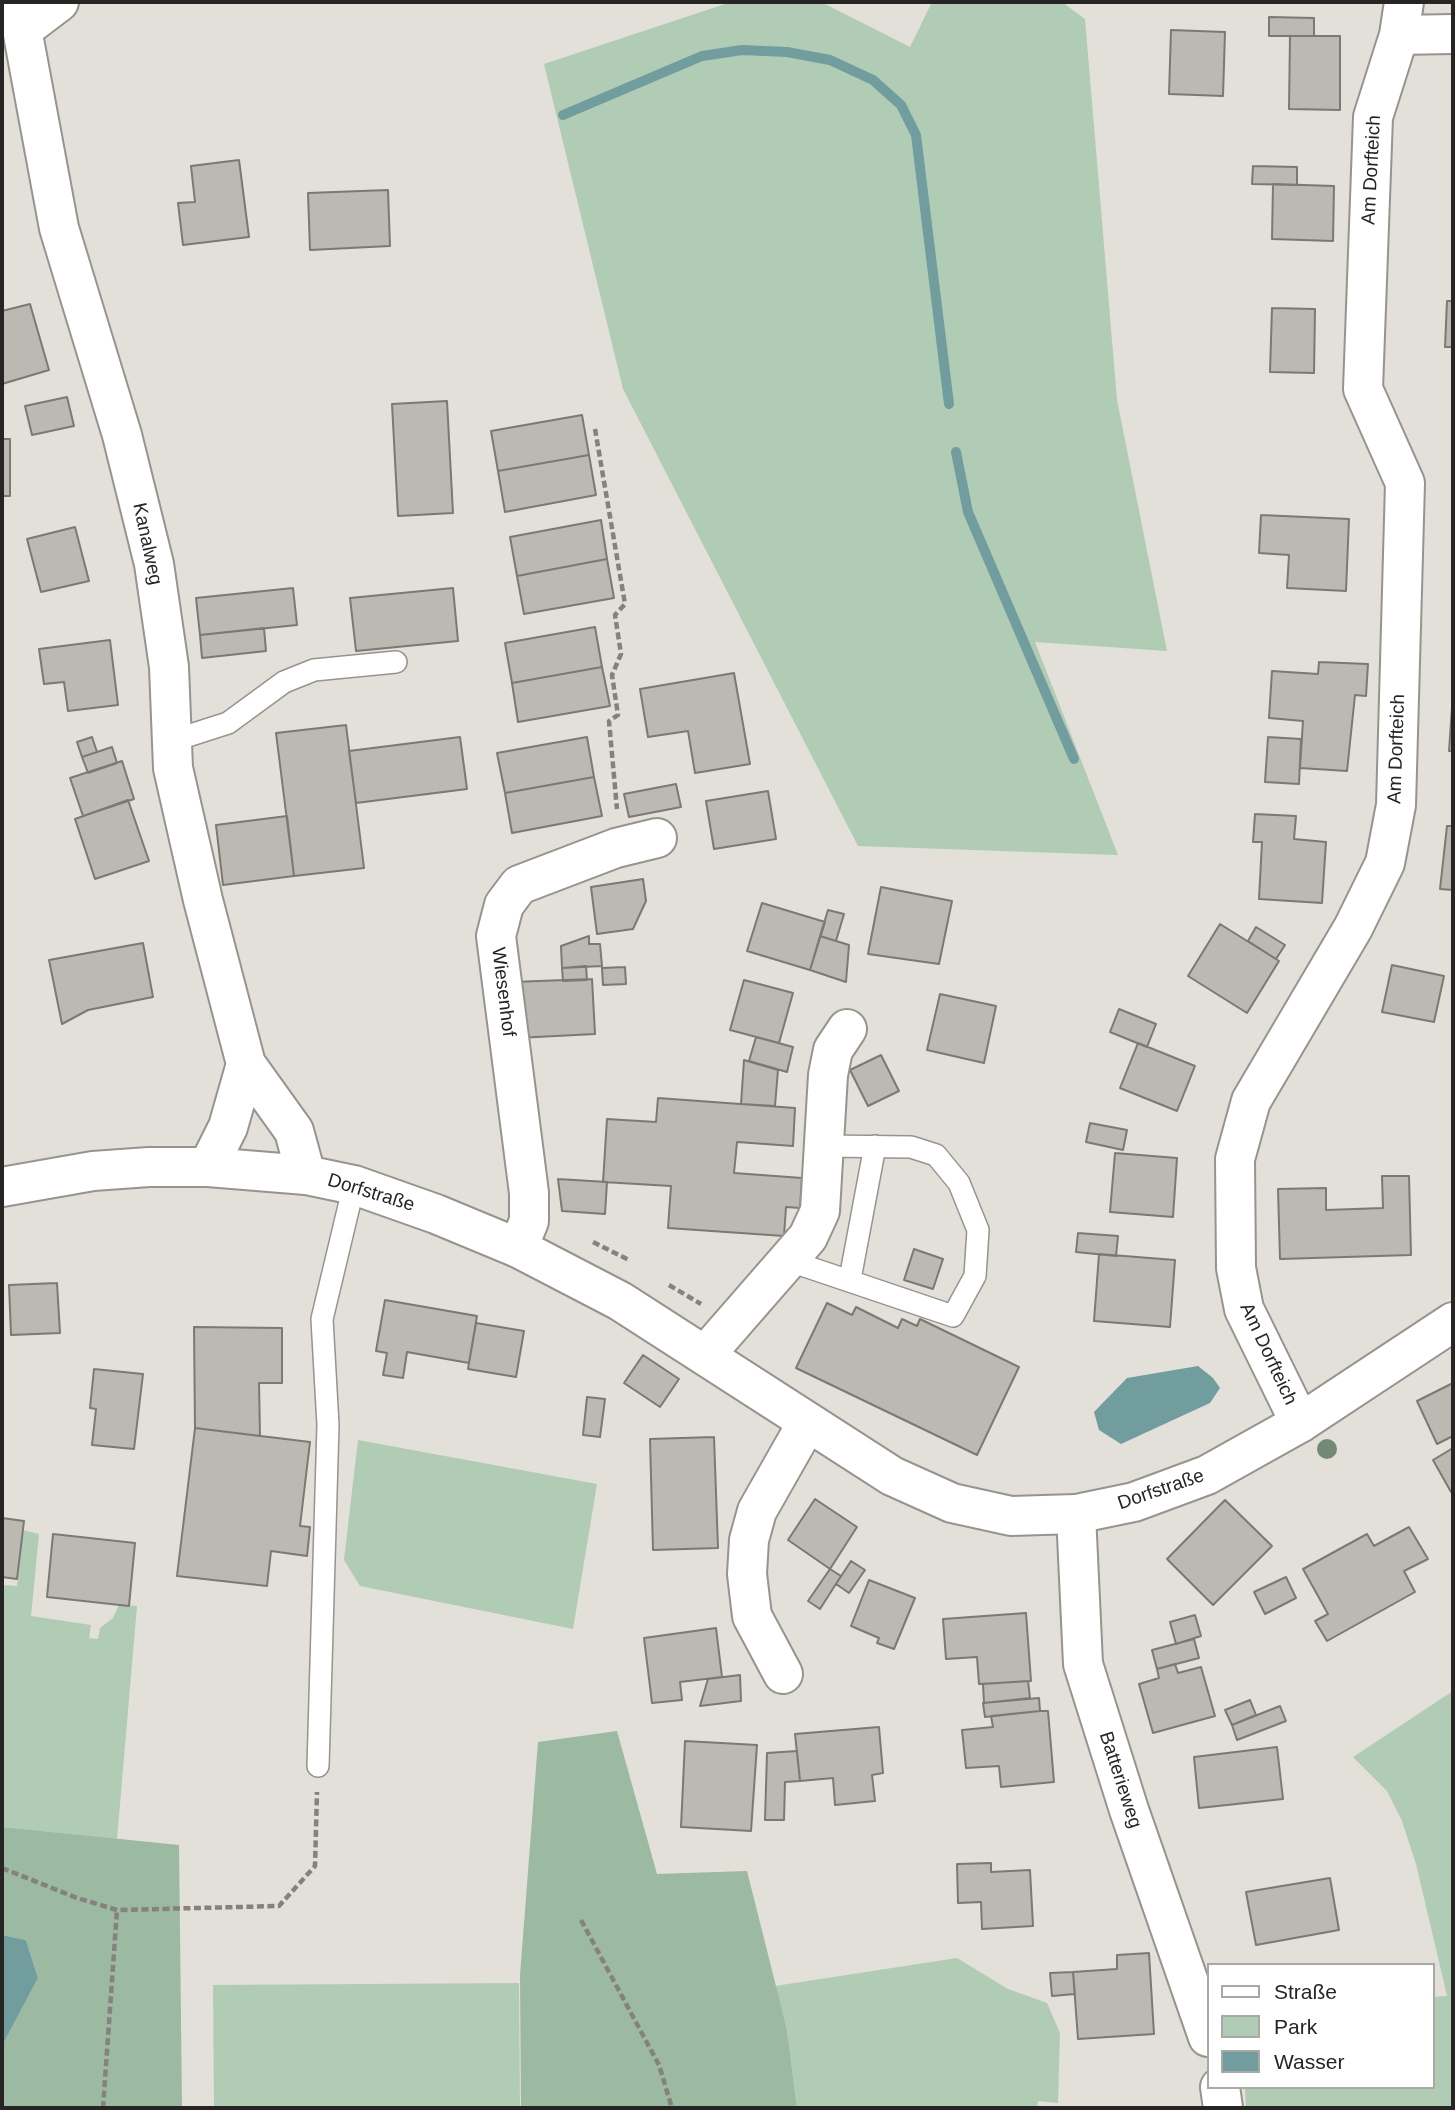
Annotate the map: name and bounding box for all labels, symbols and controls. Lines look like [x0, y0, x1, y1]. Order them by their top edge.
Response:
street label: Am Dorfteich [1358, 115, 1386, 225]
street label: Kanalweg [127, 501, 167, 587]
street label: Am Dorfteich [1384, 694, 1410, 804]
street label: Wiesenhof [486, 946, 520, 1038]
street label: Dorfstraße [325, 1169, 417, 1217]
street label: Am Dorfteich [1234, 1299, 1302, 1409]
street label: Dorfstraße [1115, 1465, 1207, 1515]
street label: Batterieweg [1094, 1729, 1146, 1831]
legend [1206, 1963, 1434, 2089]
text: Straße [1274, 1980, 1337, 2003]
text: Park [1274, 2015, 1317, 2038]
text: Wasser [1274, 2050, 1344, 2073]

